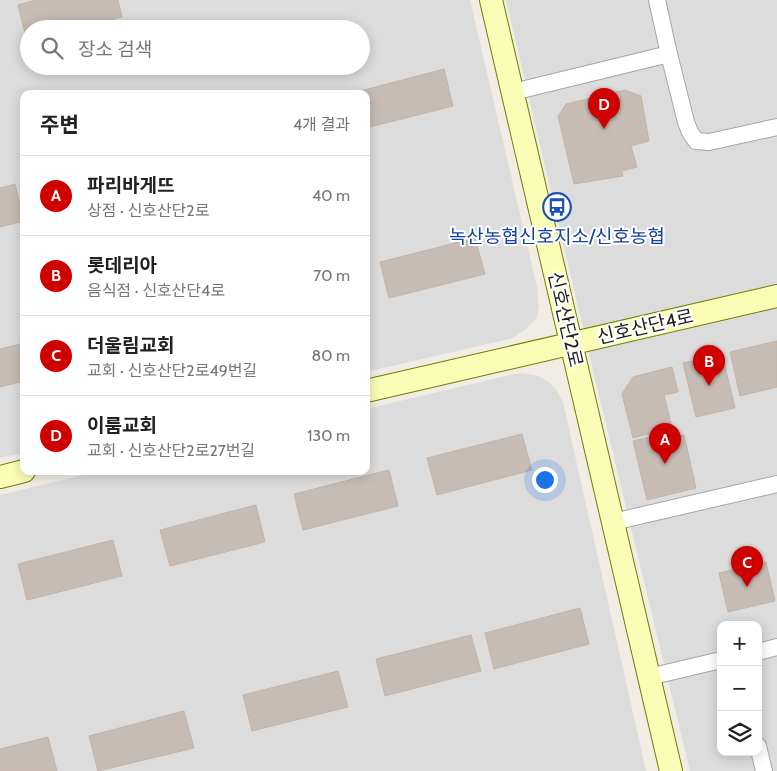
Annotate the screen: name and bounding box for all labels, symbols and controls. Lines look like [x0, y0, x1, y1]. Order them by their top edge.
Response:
search box [20, 20, 370, 75]
icon: search [38, 34, 66, 62]
text: 장소 검색 [78, 38, 152, 61]
pin: D [588, 88, 620, 129]
text: 주변 [40, 112, 79, 137]
text: 4개 결과 [293, 115, 350, 134]
text: 파리바게뜨 [87, 174, 174, 197]
text: A [51, 186, 61, 205]
text: 40 m [312, 186, 350, 205]
bus stop icon: 녹산농협신호지소/신호농협 [542, 192, 572, 222]
text: 상점 · 신호산단2로 [87, 201, 209, 220]
place label: 녹산농협신호지소/신호농협 [449, 225, 665, 248]
text: 롯데리아 [87, 254, 157, 277]
text: B [51, 266, 61, 285]
text: 70 m [313, 266, 350, 285]
street label: 신호산단2로 [543, 269, 588, 369]
text: 음식점 · 신호산단4로 [87, 281, 225, 300]
street label: 신호산단4로 [595, 304, 696, 349]
text: 더울림교회 [87, 334, 174, 357]
pin: B [693, 345, 725, 386]
text: C [51, 346, 61, 365]
text: 80 m [312, 346, 350, 365]
text: 교회 · 신호산단2로49번길 [87, 361, 257, 380]
text: 이룸교회 [87, 414, 157, 437]
pin: A [649, 423, 681, 464]
text: D [50, 426, 62, 445]
text: 130 m [307, 426, 350, 445]
text: 교회 · 신호산단2로27번길 [87, 441, 255, 460]
your location [532, 467, 558, 493]
pin: C [731, 546, 763, 587]
map controls [717, 621, 762, 756]
button: + [717, 621, 762, 666]
button: − [717, 666, 762, 711]
button: layers [717, 711, 762, 756]

